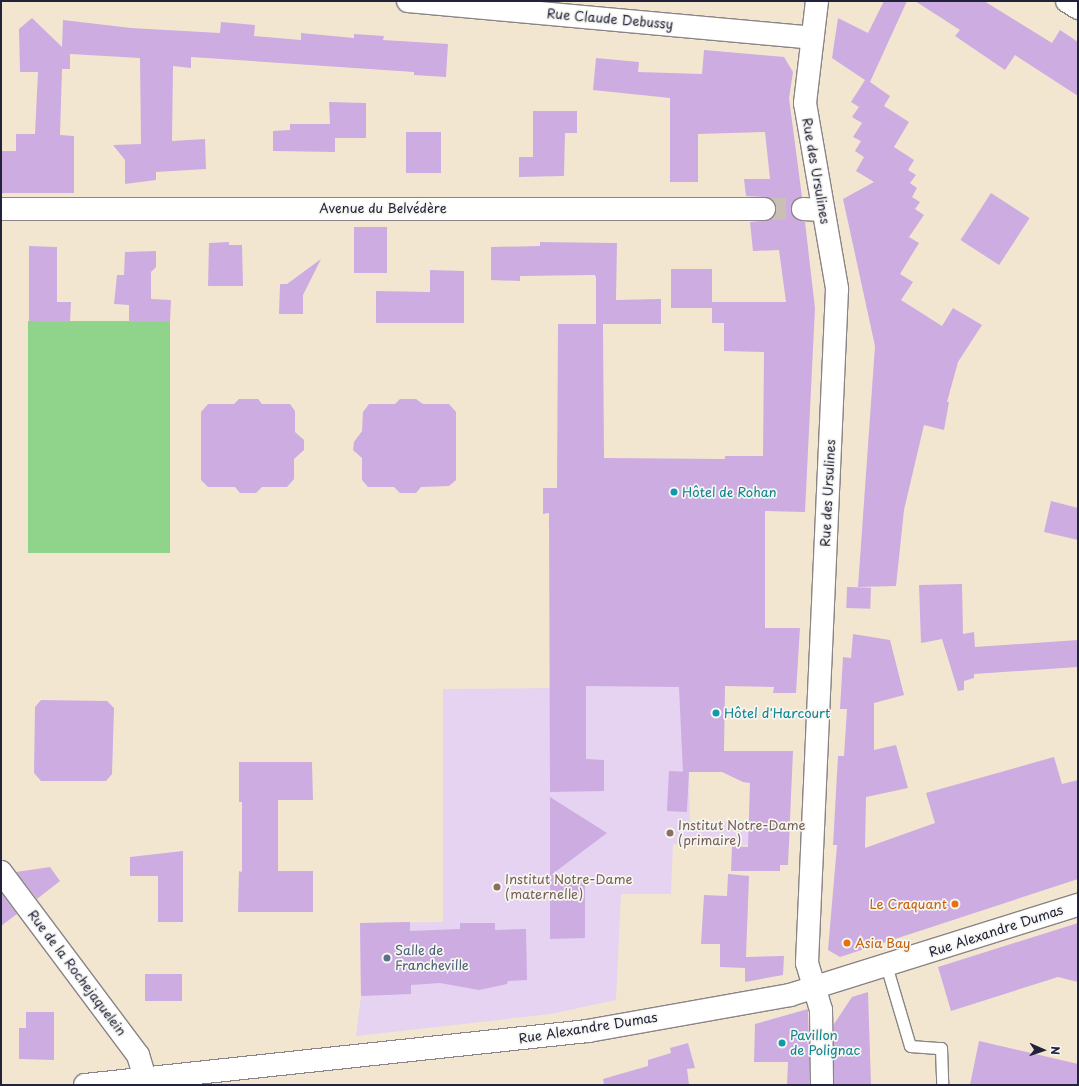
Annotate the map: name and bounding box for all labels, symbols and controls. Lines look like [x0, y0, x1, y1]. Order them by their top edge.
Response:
street label: Rue Claude Debussy [546, 6, 674, 32]
street label: Rue des Ursulines [799, 115, 833, 227]
street label: Avenue du Belvédère [319, 200, 447, 216]
street label: Rue des Ursulines [817, 438, 839, 548]
place label: Hôtel de Rohan [682, 484, 777, 500]
marker: Hôtel de Rohan [669, 487, 679, 497]
place label: Hôtel d'Harcourt [724, 705, 830, 721]
marker: Hôtel d'Harcourt [711, 708, 721, 718]
place label: Institut Notre-Dame (primaire) [678, 818, 806, 849]
marker: Institut Notre-Dame (primaire) [665, 828, 675, 838]
place label: Institut Notre-Dame (maternelle) [505, 872, 633, 903]
marker: Institut Notre-Dame (maternelle) [492, 882, 502, 892]
place label: Le Craquant [870, 896, 947, 912]
marker: Le Craquant [950, 899, 960, 909]
street label: Rue Alexandre Dumas [927, 902, 1065, 960]
street label: Rue de la Rochejaquelein [24, 906, 130, 1040]
place label: Asia Bay [855, 935, 911, 951]
marker: Asia Bay [842, 938, 852, 948]
place label: Salle de Francheville [395, 943, 469, 974]
marker: Salle de Francheville [382, 953, 392, 963]
street label: Rue Alexandre Dumas [518, 1009, 658, 1047]
place label: Pavillon de Polignac [790, 1028, 860, 1059]
north arrow [1023, 1030, 1063, 1070]
marker: Pavillon de Polignac [777, 1038, 787, 1048]
text: N [1047, 1046, 1064, 1055]

